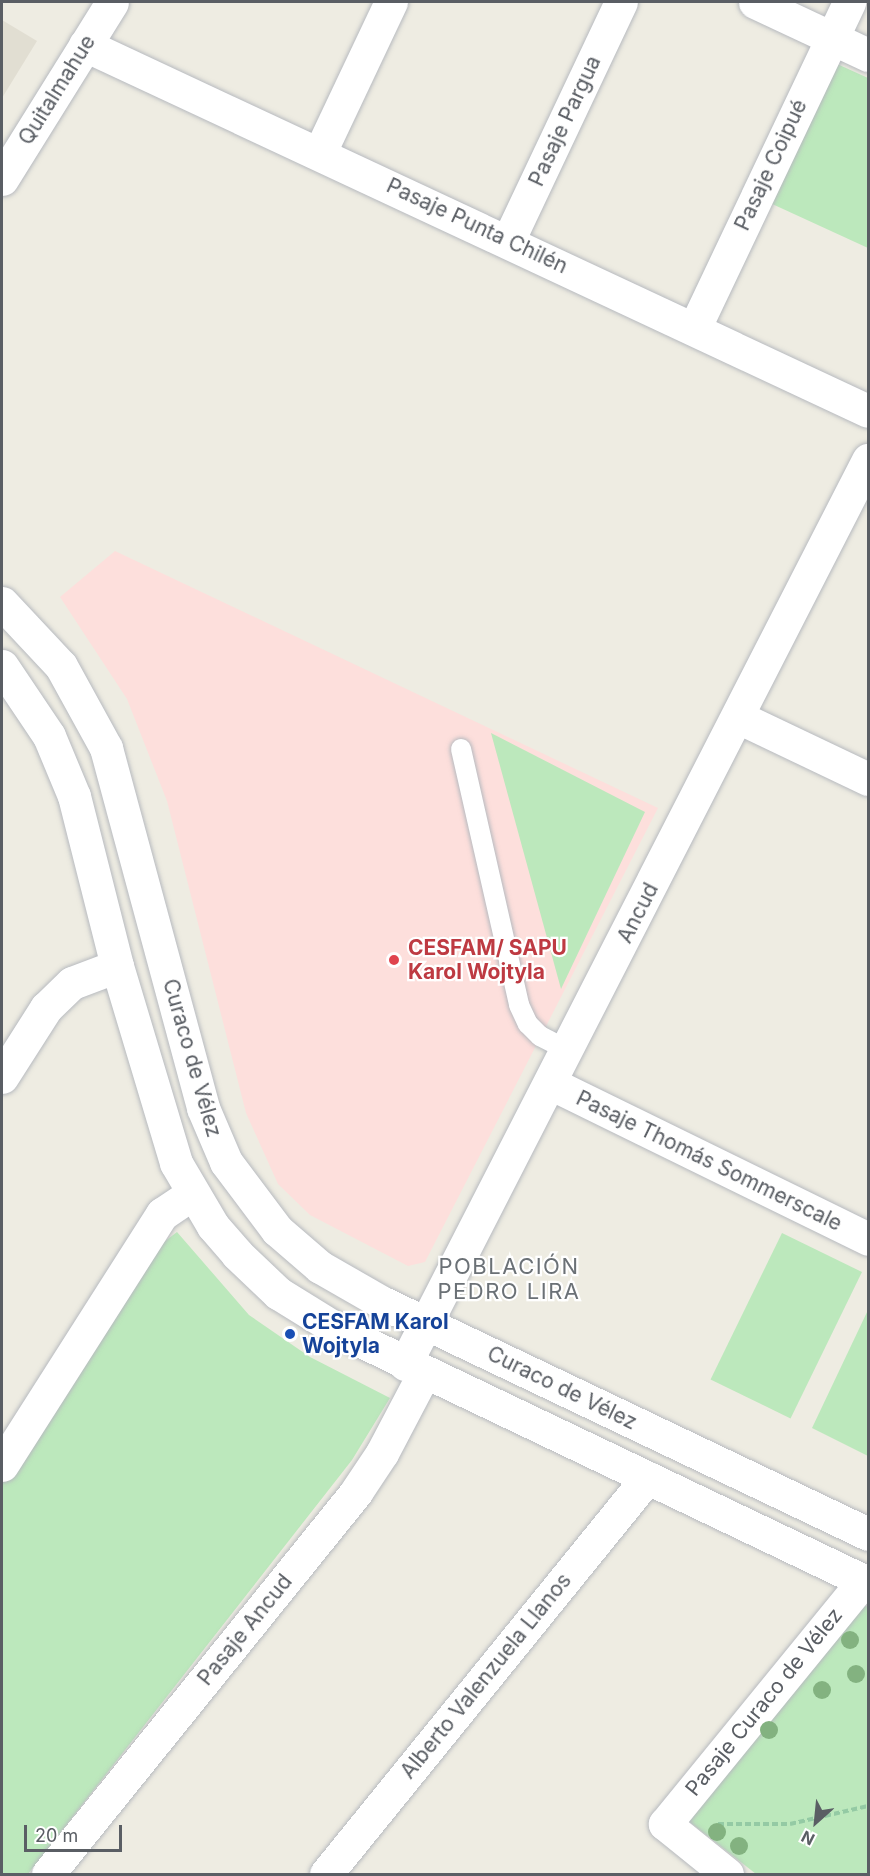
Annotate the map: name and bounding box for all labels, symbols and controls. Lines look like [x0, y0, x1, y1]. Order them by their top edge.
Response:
street label: Quitalmahue [13, 30, 101, 150]
street label: Pasaje Pargua [524, 52, 606, 190]
street label: Pasaje Coipué [730, 95, 812, 235]
street label: Pasaje Punta Chilén [382, 173, 572, 279]
street label: Ancud [612, 879, 664, 947]
place label: CESFAM/ SAPU Karol Wojtyla [408, 935, 567, 985]
marker: CESFAM/ SAPU Karol Wojtyla [385, 951, 403, 969]
street label: Curaco de Vélez [157, 976, 227, 1140]
street label: Pasaje Thomás Sommerscale [572, 1086, 846, 1236]
district label: POBLACIÓN PEDRO LIRA [437, 1253, 581, 1304]
place label: CESFAM Karol Wojtyla [302, 1309, 449, 1359]
marker: CESFAM Karol Wojtyla [283, 1327, 297, 1341]
street label: Curaco de Vélez [483, 1341, 641, 1435]
street label: Alberto Valenzuela Llanos [395, 1568, 577, 1784]
street label: Pasaje Ancud [193, 1569, 297, 1691]
street label: Pasaje Curaco de Vélez [680, 1603, 848, 1801]
north arrow [786, 1792, 846, 1852]
scale bar [27, 1813, 124, 1851]
text: 20 m [35, 1825, 78, 1846]
text: N [798, 1826, 818, 1850]

